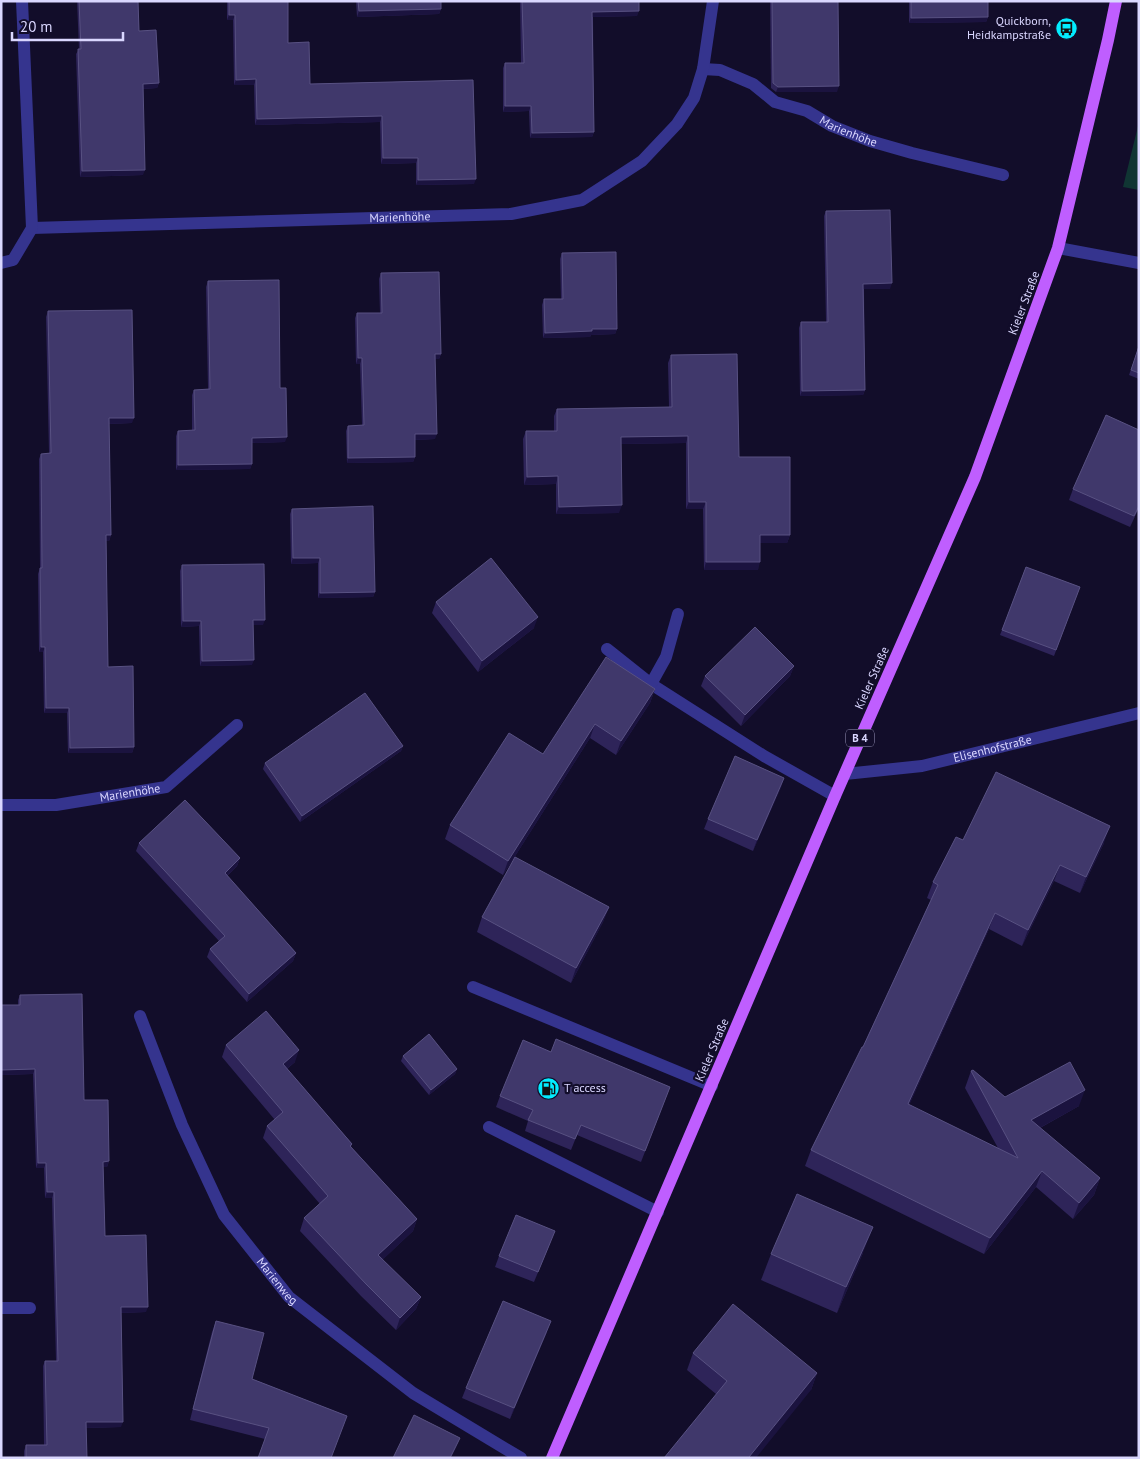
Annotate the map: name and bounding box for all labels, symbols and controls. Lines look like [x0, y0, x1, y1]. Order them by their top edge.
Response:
scale bar [12, 10, 124, 42]
place label: Quickborn, Heidkampstraße [967, 13, 1051, 42]
bus stop icon: Quickborn, Heidkampstraße [1055, 16, 1079, 40]
text: 20 m [20, 17, 53, 36]
street label: Marienhöhe [817, 112, 879, 150]
street label: Marienhöhe [369, 208, 431, 225]
street label: Kieler Straße [1004, 269, 1043, 337]
street label: Kieler Straße [851, 644, 892, 712]
road number: B 4 [846, 730, 874, 746]
street label: Elisenhofstraße [952, 732, 1033, 765]
street label: Marienhöhe [99, 780, 161, 805]
street label: Kieler Straße [692, 1016, 732, 1084]
fuel station icon: T access [536, 1076, 560, 1100]
place label: T access [564, 1080, 606, 1095]
street label: Marienweg [254, 1254, 301, 1308]

